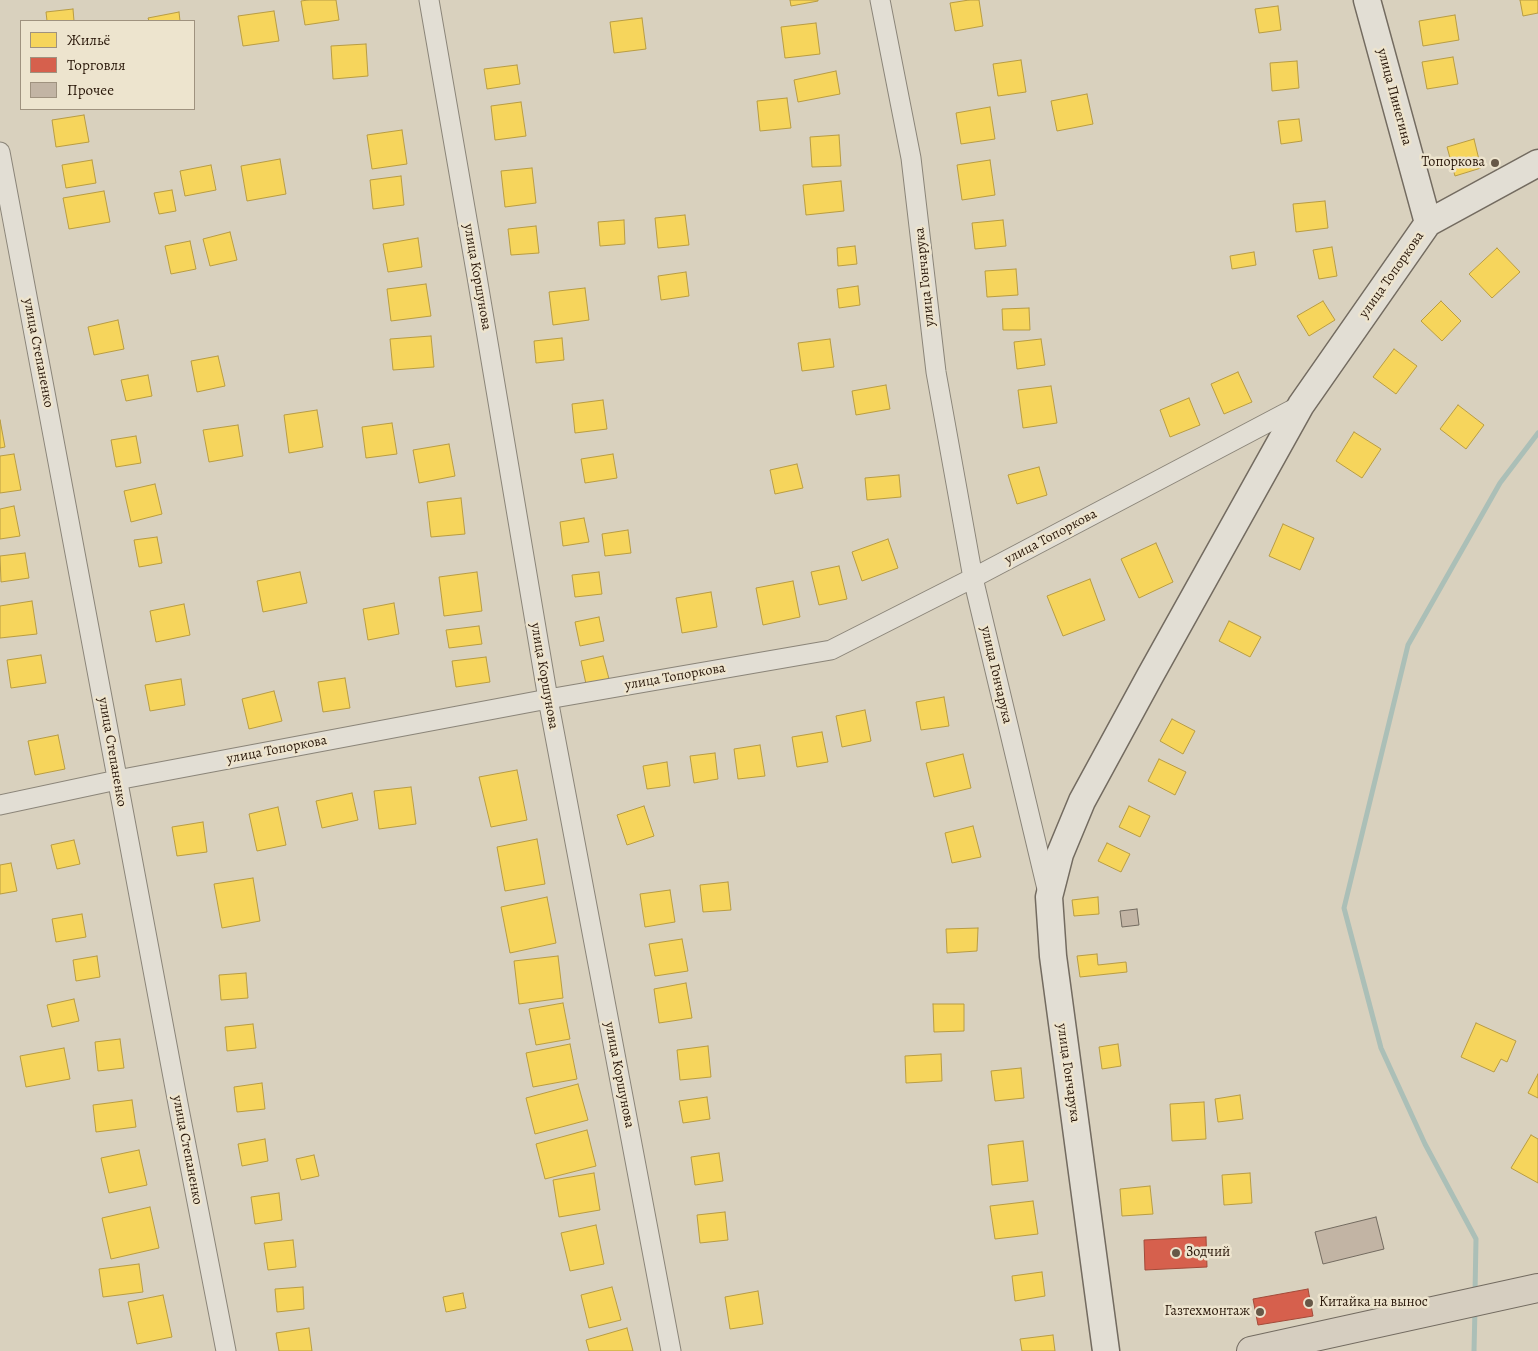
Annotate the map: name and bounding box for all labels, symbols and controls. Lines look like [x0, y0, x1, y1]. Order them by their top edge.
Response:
legend [20, 20, 195, 110]
text: Жильё [67, 30, 110, 50]
street label: улица Пинегина [1373, 47, 1415, 147]
text: Торговля [67, 55, 125, 75]
text: Прочее [67, 80, 114, 100]
place label: Топоркова [1422, 155, 1485, 171]
marker: Топоркова [1489, 157, 1501, 169]
street label: улица Коршунова [459, 223, 495, 331]
street label: улица Гончарука [911, 227, 939, 327]
street label: улица Топоркова [1356, 228, 1428, 322]
street label: улица Степаненко [19, 297, 57, 409]
street label: улица Топоркова [1002, 506, 1100, 568]
street label: улица Коршунова [526, 622, 562, 730]
street label: улица Гончарука [977, 625, 1015, 725]
street label: улица Топоркова [623, 660, 727, 694]
street label: улица Степаненко [94, 696, 130, 808]
street label: улица Топоркова [225, 732, 329, 768]
street label: улица Коршунова [600, 1021, 638, 1129]
street label: улица Гончарука [1053, 1022, 1083, 1124]
street label: улица Степаненко [168, 1094, 206, 1206]
place label: Зодчий [1186, 1245, 1230, 1261]
marker: Зодчий [1170, 1247, 1182, 1259]
place label: Китайка на вынос [1319, 1295, 1428, 1311]
marker: Китайка на вынос [1303, 1297, 1315, 1309]
place label: Газтехмонтаж [1164, 1304, 1250, 1320]
marker: Газтехмонтаж [1254, 1306, 1266, 1318]

